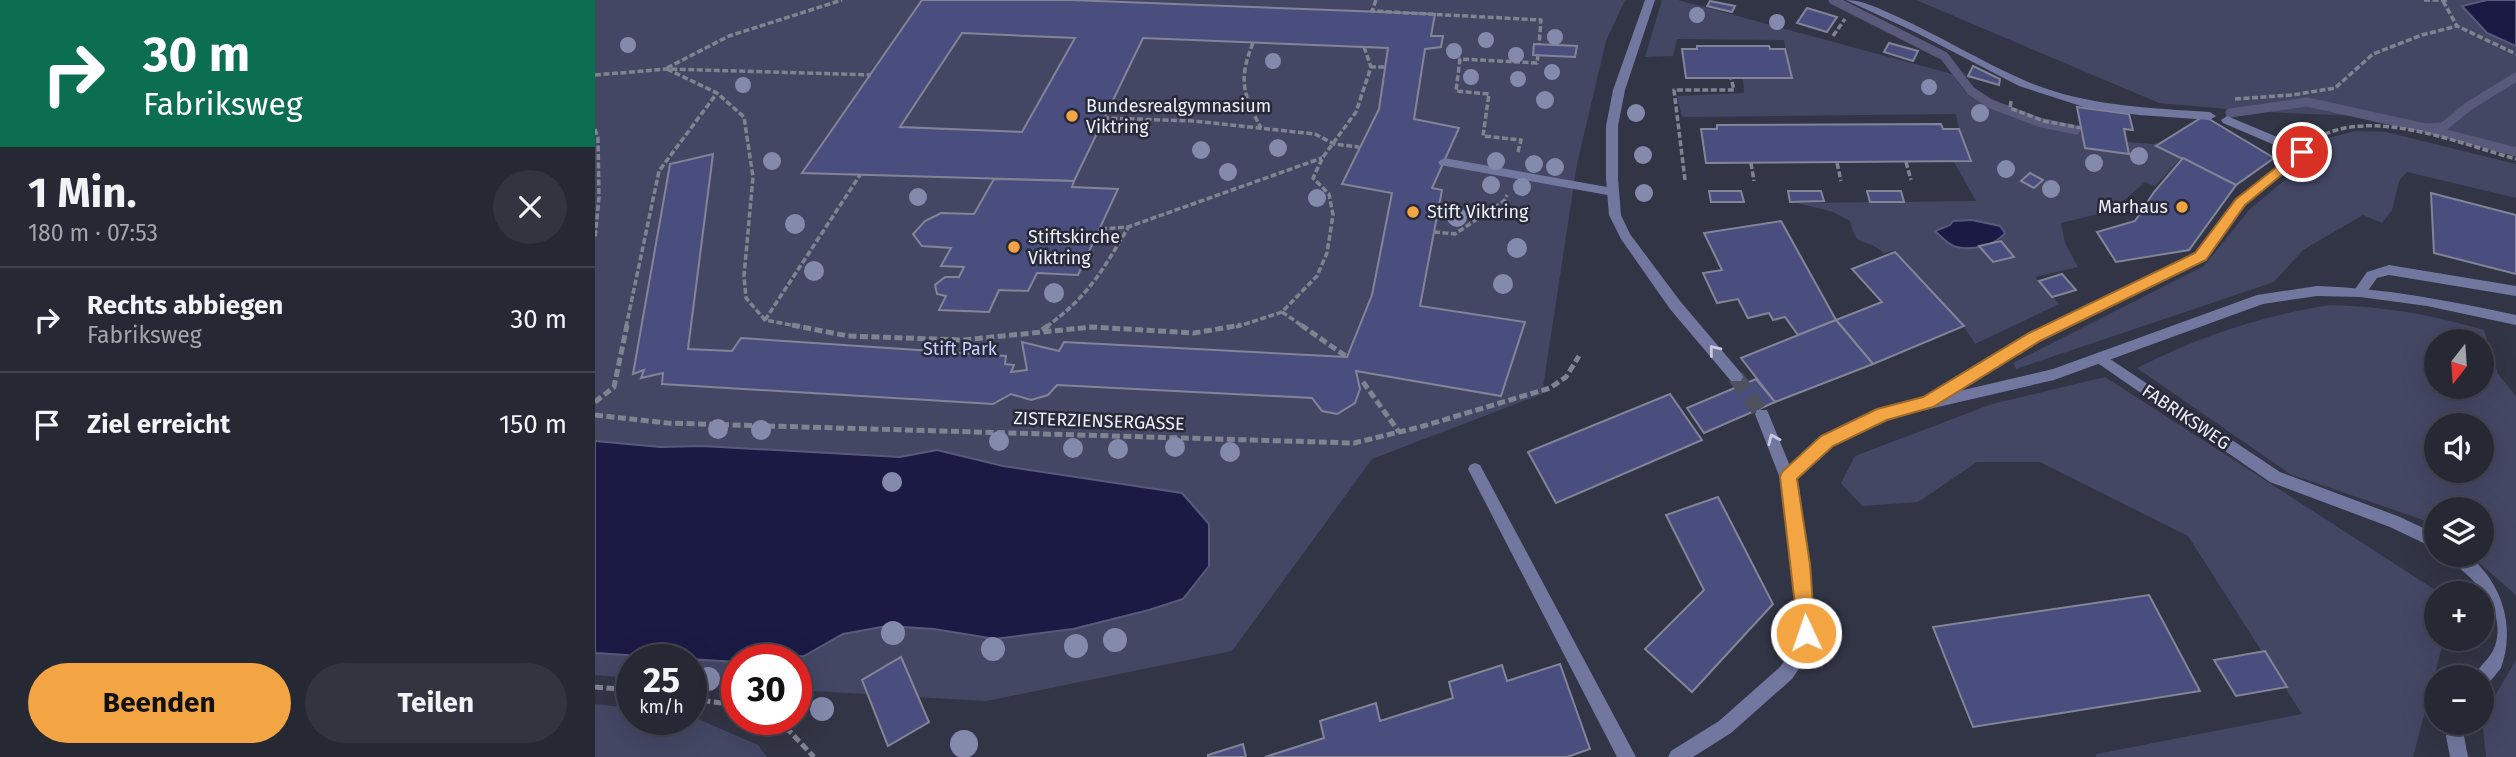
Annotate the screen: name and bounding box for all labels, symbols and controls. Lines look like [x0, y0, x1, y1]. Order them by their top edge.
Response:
text: 30 m [143, 25, 250, 84]
icon: right [28, 28, 119, 119]
text: Fabriksweg [143, 85, 303, 123]
place label: Bundesrealgymnasium Viktring [1086, 95, 1271, 138]
marker: Bundesrealgymnasium Viktring [1064, 108, 1080, 124]
pin [2272, 122, 2332, 182]
icon: arrive [2283, 133, 2321, 171]
text: 1 Min. [28, 168, 137, 218]
button: close [493, 170, 567, 244]
place label: Marhaus [2098, 196, 2168, 218]
marker: Marhaus [2174, 199, 2190, 215]
place label: Stift Viktring [1427, 201, 1529, 223]
marker: Stift Viktring [1405, 204, 1421, 220]
text: 180 m · 07:53 [28, 219, 158, 247]
place label: Stiftskirche Viktring [1028, 226, 1120, 269]
marker: Stiftskirche Viktring [1006, 239, 1022, 255]
text: Rechts abbiegen [87, 290, 283, 321]
icon: right [28, 301, 66, 339]
text: 30 m [510, 304, 567, 335]
text: Fabriksweg [87, 321, 202, 349]
north arrow [2424, 329, 2494, 399]
map controls [2424, 329, 2494, 735]
park label: Stift Park [923, 338, 998, 360]
one-way arrow [1710, 346, 1722, 359]
street label: FABRIKSWEG [2138, 380, 2234, 454]
icon: arrive [28, 406, 66, 444]
street label: ZISTERZIENSERGASSE [1013, 407, 1185, 435]
text: Ziel erreicht [87, 409, 230, 440]
text: 150 m [499, 409, 567, 440]
button: sound [2424, 413, 2494, 483]
one-way arrow [1767, 433, 1781, 446]
button: layers [2424, 497, 2494, 567]
button: + [2424, 581, 2494, 651]
position arrow [1769, 596, 1843, 670]
speed limit sign: 30 [721, 644, 812, 735]
text: 25 [643, 659, 680, 701]
button: Beenden [28, 663, 291, 743]
button: Teilen [305, 663, 567, 743]
button: − [2424, 665, 2494, 735]
text: km/h [639, 696, 684, 718]

